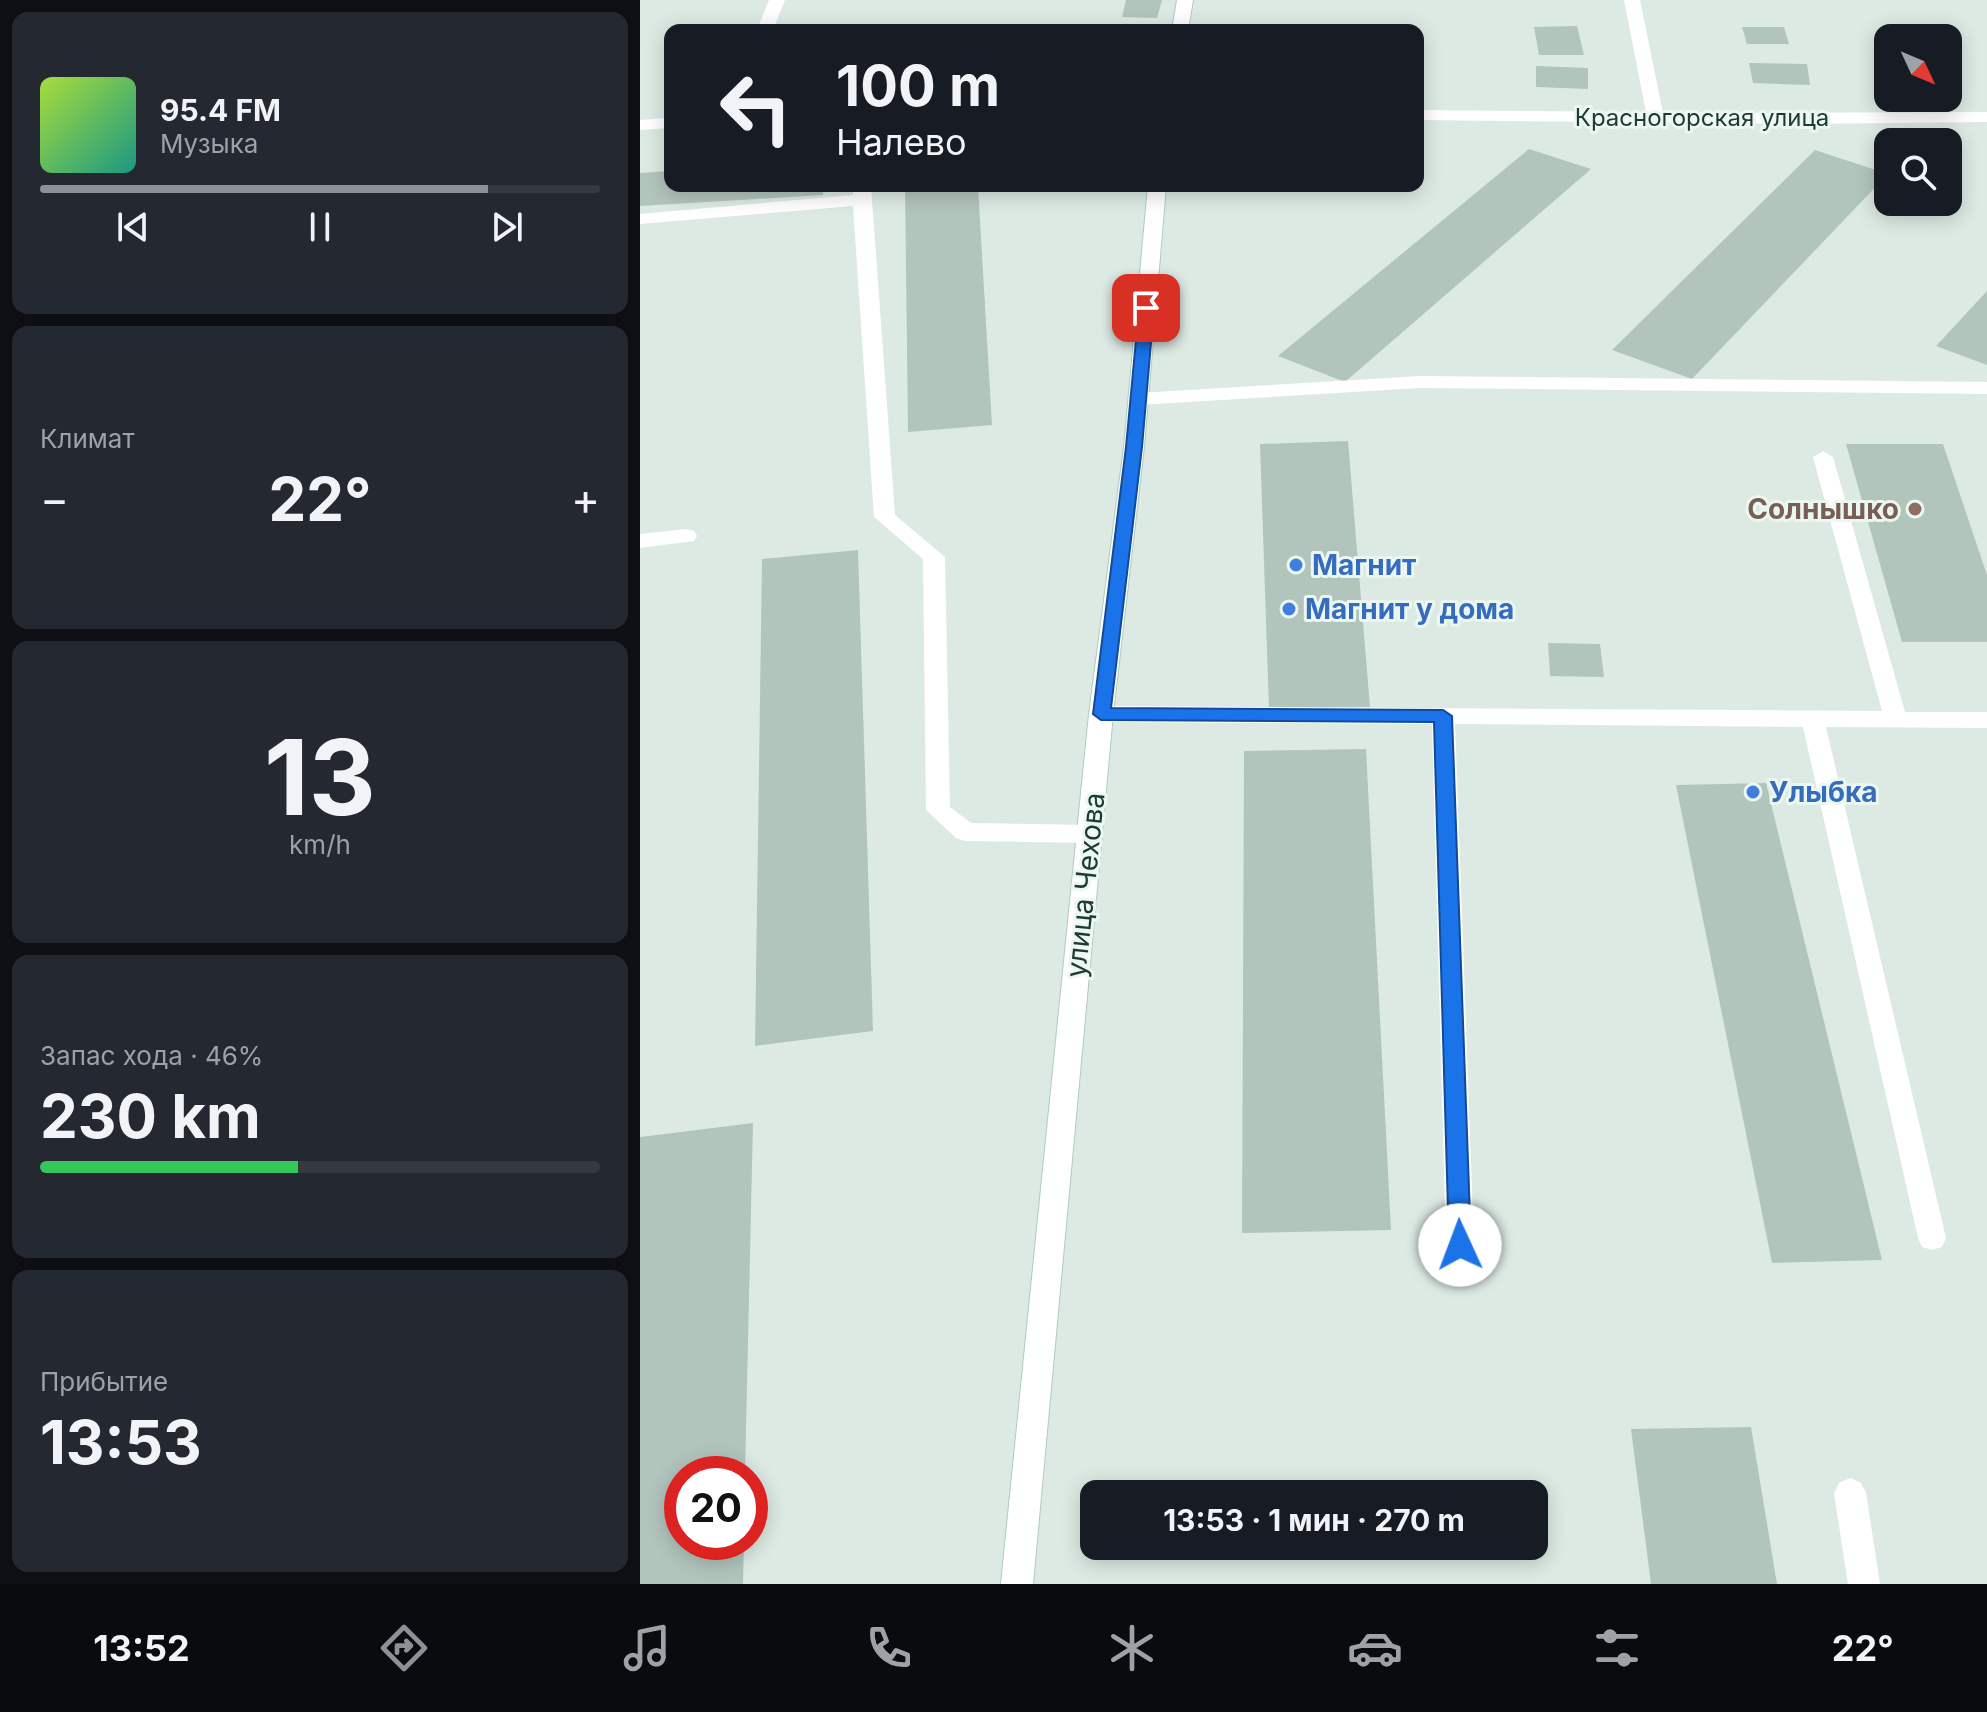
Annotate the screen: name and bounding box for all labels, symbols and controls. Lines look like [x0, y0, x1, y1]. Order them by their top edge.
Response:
north arrow [1874, 24, 1962, 112]
map controls [1874, 24, 1962, 216]
text: 100 m [836, 52, 1000, 120]
icon: left [704, 56, 808, 160]
text: 95.4 FM [160, 92, 281, 128]
street label: Красногорская улица [1575, 103, 1829, 132]
text: Налево [836, 120, 967, 164]
text: Музыка [160, 128, 258, 159]
button: search [1874, 128, 1962, 216]
icon: previous [111, 205, 155, 249]
icon: pause [298, 205, 342, 249]
icon: next [485, 205, 529, 249]
pin [1112, 274, 1180, 342]
icon: arrive [1124, 286, 1168, 330]
text: Климат [40, 423, 135, 454]
text: 22° [268, 463, 372, 535]
text: − [40, 472, 69, 526]
text: + [571, 472, 600, 526]
place label: Солнышко [1747, 492, 1899, 526]
marker: Солнышко [1906, 500, 1924, 518]
place label: Магнит [1312, 548, 1416, 582]
marker: Магнит [1287, 556, 1305, 574]
place label: Магнит у дома [1305, 592, 1514, 626]
marker: Магнит у дома [1280, 600, 1298, 618]
text: 13 [264, 714, 376, 840]
place label: Улыбка [1769, 775, 1878, 809]
marker: Улыбка [1744, 783, 1762, 801]
street label: улица Чехова [1058, 791, 1112, 979]
text: km/h [289, 829, 351, 860]
text: Запас хода · 46% [40, 1040, 263, 1071]
text: 230 km [40, 1080, 261, 1152]
position arrow [1418, 1203, 1502, 1287]
text: Прибытие [40, 1366, 168, 1397]
text: 13:53 [40, 1406, 202, 1478]
speed limit sign: 20 [664, 1456, 768, 1560]
text: 13:53 · 1 мин · 270 m [1163, 1502, 1465, 1538]
icon: directions [376, 1620, 432, 1676]
icon: music [619, 1620, 675, 1676]
icon: phone [861, 1620, 917, 1676]
icon: climate [1104, 1620, 1160, 1676]
icon: car [1347, 1620, 1403, 1676]
icon: filters [1589, 1620, 1645, 1676]
text: 13:52 [93, 1626, 190, 1670]
text: 22° [1832, 1626, 1894, 1670]

